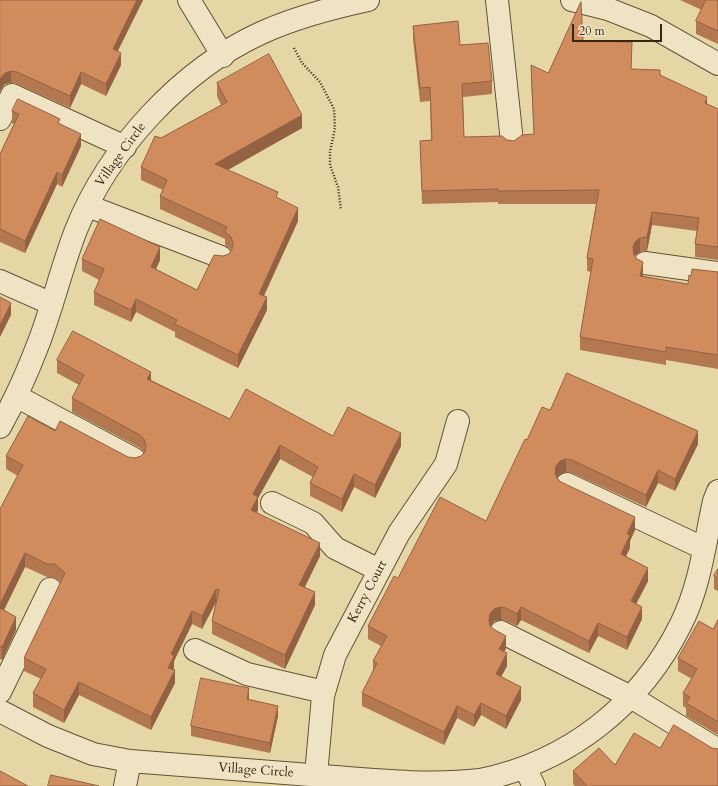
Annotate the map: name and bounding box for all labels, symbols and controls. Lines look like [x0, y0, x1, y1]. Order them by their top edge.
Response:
scale bar [574, 16, 664, 42]
text: 20 m [579, 23, 605, 39]
street label: Village Circle [92, 120, 150, 190]
street label: Kerry Court [345, 558, 391, 626]
street label: Village Circle [218, 761, 294, 781]

